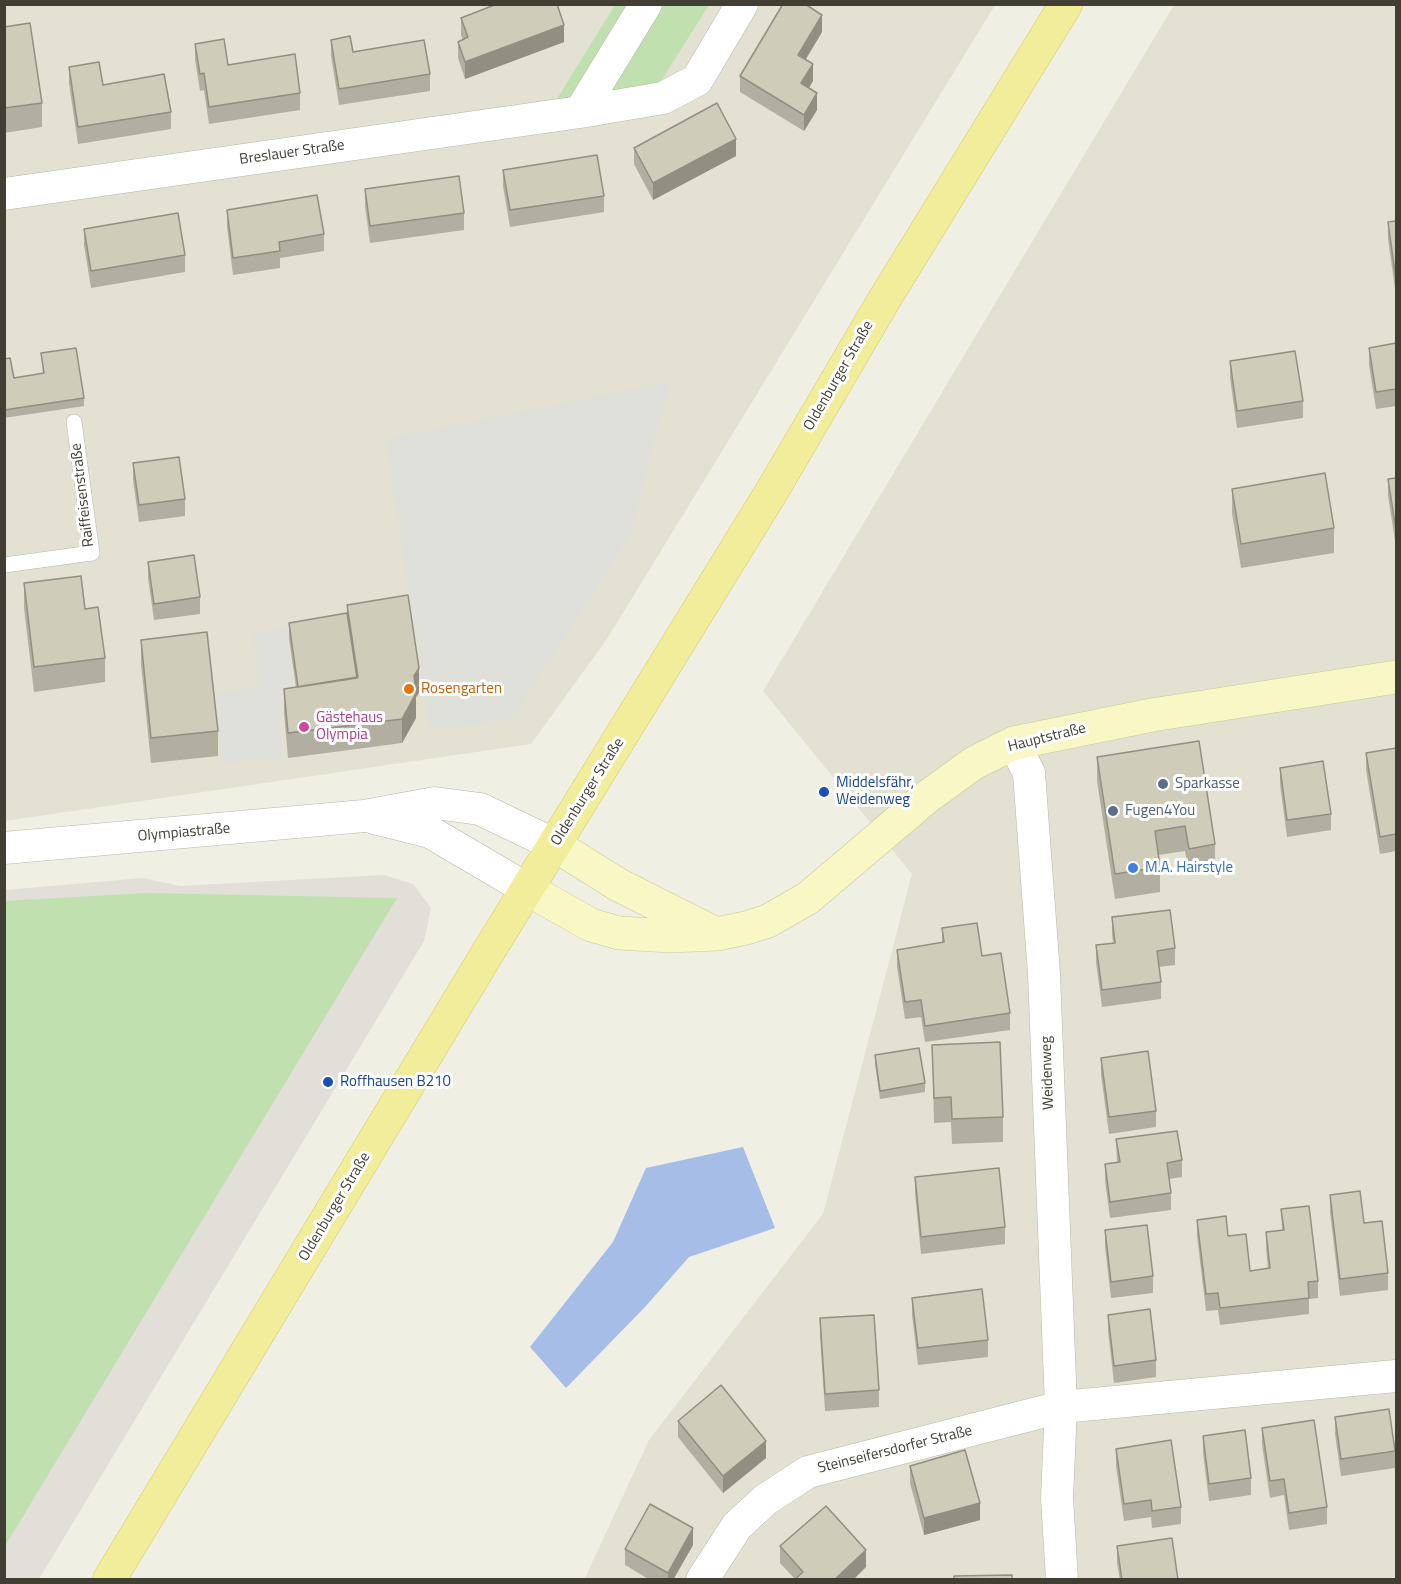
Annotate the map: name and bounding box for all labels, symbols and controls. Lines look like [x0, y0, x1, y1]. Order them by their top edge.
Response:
street label: Breslauer Straße [238, 137, 346, 169]
street label: Oldenburger Straße [800, 318, 878, 434]
street label: Raiffeisenstraße [68, 442, 98, 548]
place label: Rosengarten [421, 680, 502, 698]
marker: Rosengarten [402, 682, 416, 696]
place label: Gästehaus Olympia [316, 709, 383, 744]
marker: Gästehaus Olympia [297, 720, 311, 734]
street label: Hauptstraße [1006, 720, 1088, 756]
street label: Oldenburger Straße [548, 735, 628, 849]
place label: Middelsfähr, Weidenweg [836, 774, 914, 809]
place label: Sparkasse [1175, 775, 1240, 793]
marker: Sparkasse [1156, 777, 1170, 791]
marker: Middelsfähr, Weidenweg [817, 785, 831, 799]
place label: Fugen4You [1125, 802, 1195, 820]
marker: Fugen4You [1106, 804, 1120, 818]
street label: Olympiastraße [137, 820, 231, 846]
place label: M.A. Hairstyle [1145, 859, 1233, 877]
marker: M.A. Hairstyle [1126, 861, 1140, 875]
street label: Weidenweg [1038, 1036, 1058, 1110]
place label: Roffhausen B210 [340, 1073, 451, 1091]
marker: Roffhausen B210 [321, 1075, 335, 1089]
street label: Oldenburger Straße [295, 1149, 375, 1265]
street label: Steinseifersdorfer Straße [816, 1422, 974, 1478]

